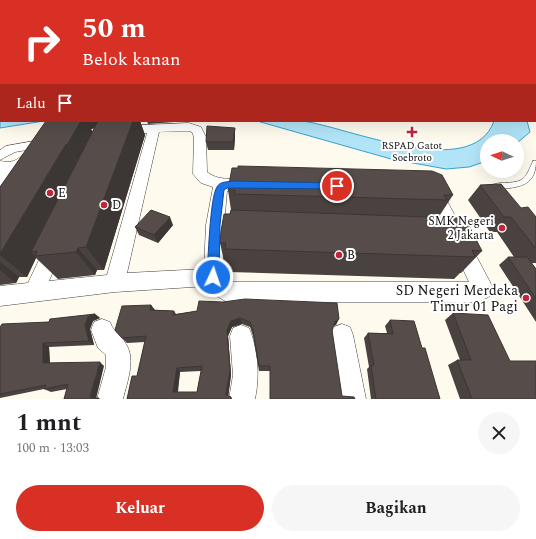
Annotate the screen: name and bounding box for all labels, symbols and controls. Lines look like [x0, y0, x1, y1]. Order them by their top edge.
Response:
text: 50 m [82, 7, 146, 50]
icon: right [16, 16, 68, 68]
text: Belok kanan [82, 46, 181, 73]
text: Lalu [16, 92, 46, 115]
icon: arrive [54, 92, 76, 114]
marker: RSPAD Gatot Soebroto [406, 126, 418, 138]
north arrow [480, 134, 524, 178]
map controls [480, 134, 524, 178]
place label: RSPAD Gatot Soebroto [382, 138, 443, 166]
pin [320, 169, 354, 203]
icon: arrive [326, 175, 348, 197]
place label: E [58, 184, 66, 203]
marker: E [45, 188, 55, 198]
place label: D [112, 196, 121, 215]
marker: D [99, 200, 109, 210]
place label: SMK Negeri 2 Jakarta [428, 212, 494, 245]
marker: SMK Negeri 2 Jakarta [497, 223, 507, 233]
place label: B [347, 246, 355, 265]
marker: B [334, 250, 344, 260]
position arrow [192, 256, 234, 298]
place label: SD Negeri Merdeka Timur 01 Pagi [396, 280, 518, 317]
marker: SD Negeri Merdeka Timur 01 Pagi [521, 293, 531, 303]
text: 1 mnt [16, 405, 81, 441]
button: close [478, 412, 520, 454]
text: 100 m · 13:03 [16, 438, 89, 458]
button: Keluar [16, 485, 264, 531]
button: Bagikan [272, 485, 520, 531]

